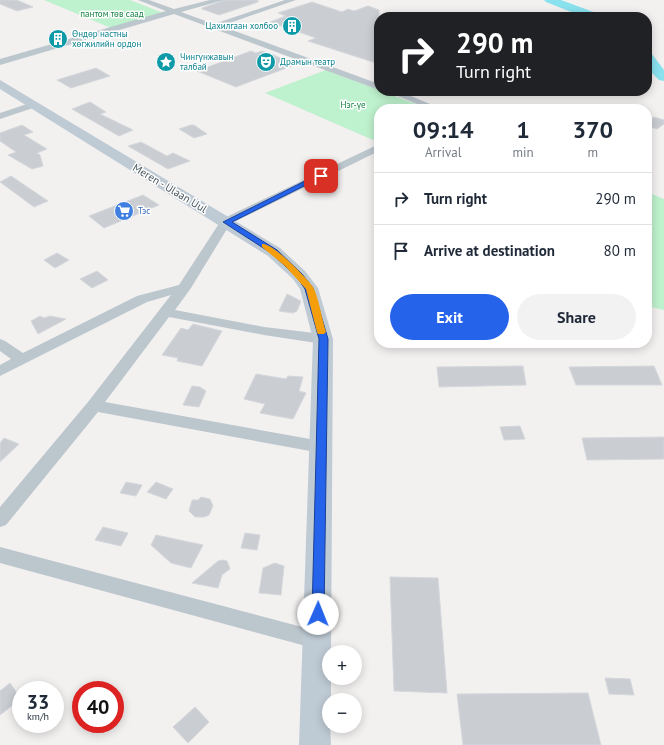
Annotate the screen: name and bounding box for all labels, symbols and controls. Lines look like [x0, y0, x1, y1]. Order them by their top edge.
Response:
park label: пантом төв саад [80, 8, 144, 19]
building icon: Цахилгаан холбоо [281, 15, 303, 37]
place label: Цахилгаан холбоо [206, 20, 278, 31]
text: 290 m [456, 24, 533, 61]
building icon: Өндөр настны хөгжилийн ордон [47, 28, 69, 50]
place label: Өндөр настны хөгжилийн ордон [72, 28, 141, 49]
icon: right [390, 28, 442, 80]
place icon: Чингүнжавын талбай [155, 51, 177, 73]
place label: Чингүнжавын талбай [180, 51, 234, 72]
theatre icon: Драмын театр [255, 51, 277, 73]
place label: Драмын театр [280, 56, 335, 67]
text: Turn right [456, 60, 531, 83]
park label: Нэг-үе [340, 99, 366, 110]
text: 09:14 [413, 114, 474, 145]
text: 1 [516, 114, 530, 145]
text: 370 [572, 114, 613, 145]
text: Arrival [425, 144, 461, 161]
text: min [512, 144, 534, 161]
text: m [588, 144, 598, 161]
pin [304, 159, 338, 193]
street label: Meren - Ulaan Uul [130, 160, 210, 216]
icon: arrive [310, 165, 332, 187]
icon: right [390, 188, 412, 210]
text: Turn right [424, 189, 487, 208]
text: 290 m [595, 189, 636, 208]
supermarket icon: Тэс [113, 200, 135, 222]
place label: Тэс [138, 205, 150, 216]
icon: arrive [390, 240, 412, 262]
text: Arrive at destination [424, 241, 555, 260]
text: 80 m [603, 241, 636, 260]
button: Exit [390, 294, 509, 340]
button: Share [517, 294, 636, 340]
position arrow [297, 593, 339, 635]
map controls [322, 645, 362, 733]
button: + [322, 645, 362, 685]
speed limit sign: 40 [72, 681, 124, 733]
text: 33 [27, 689, 49, 715]
button: − [322, 693, 362, 733]
text: km/h [27, 710, 49, 723]

